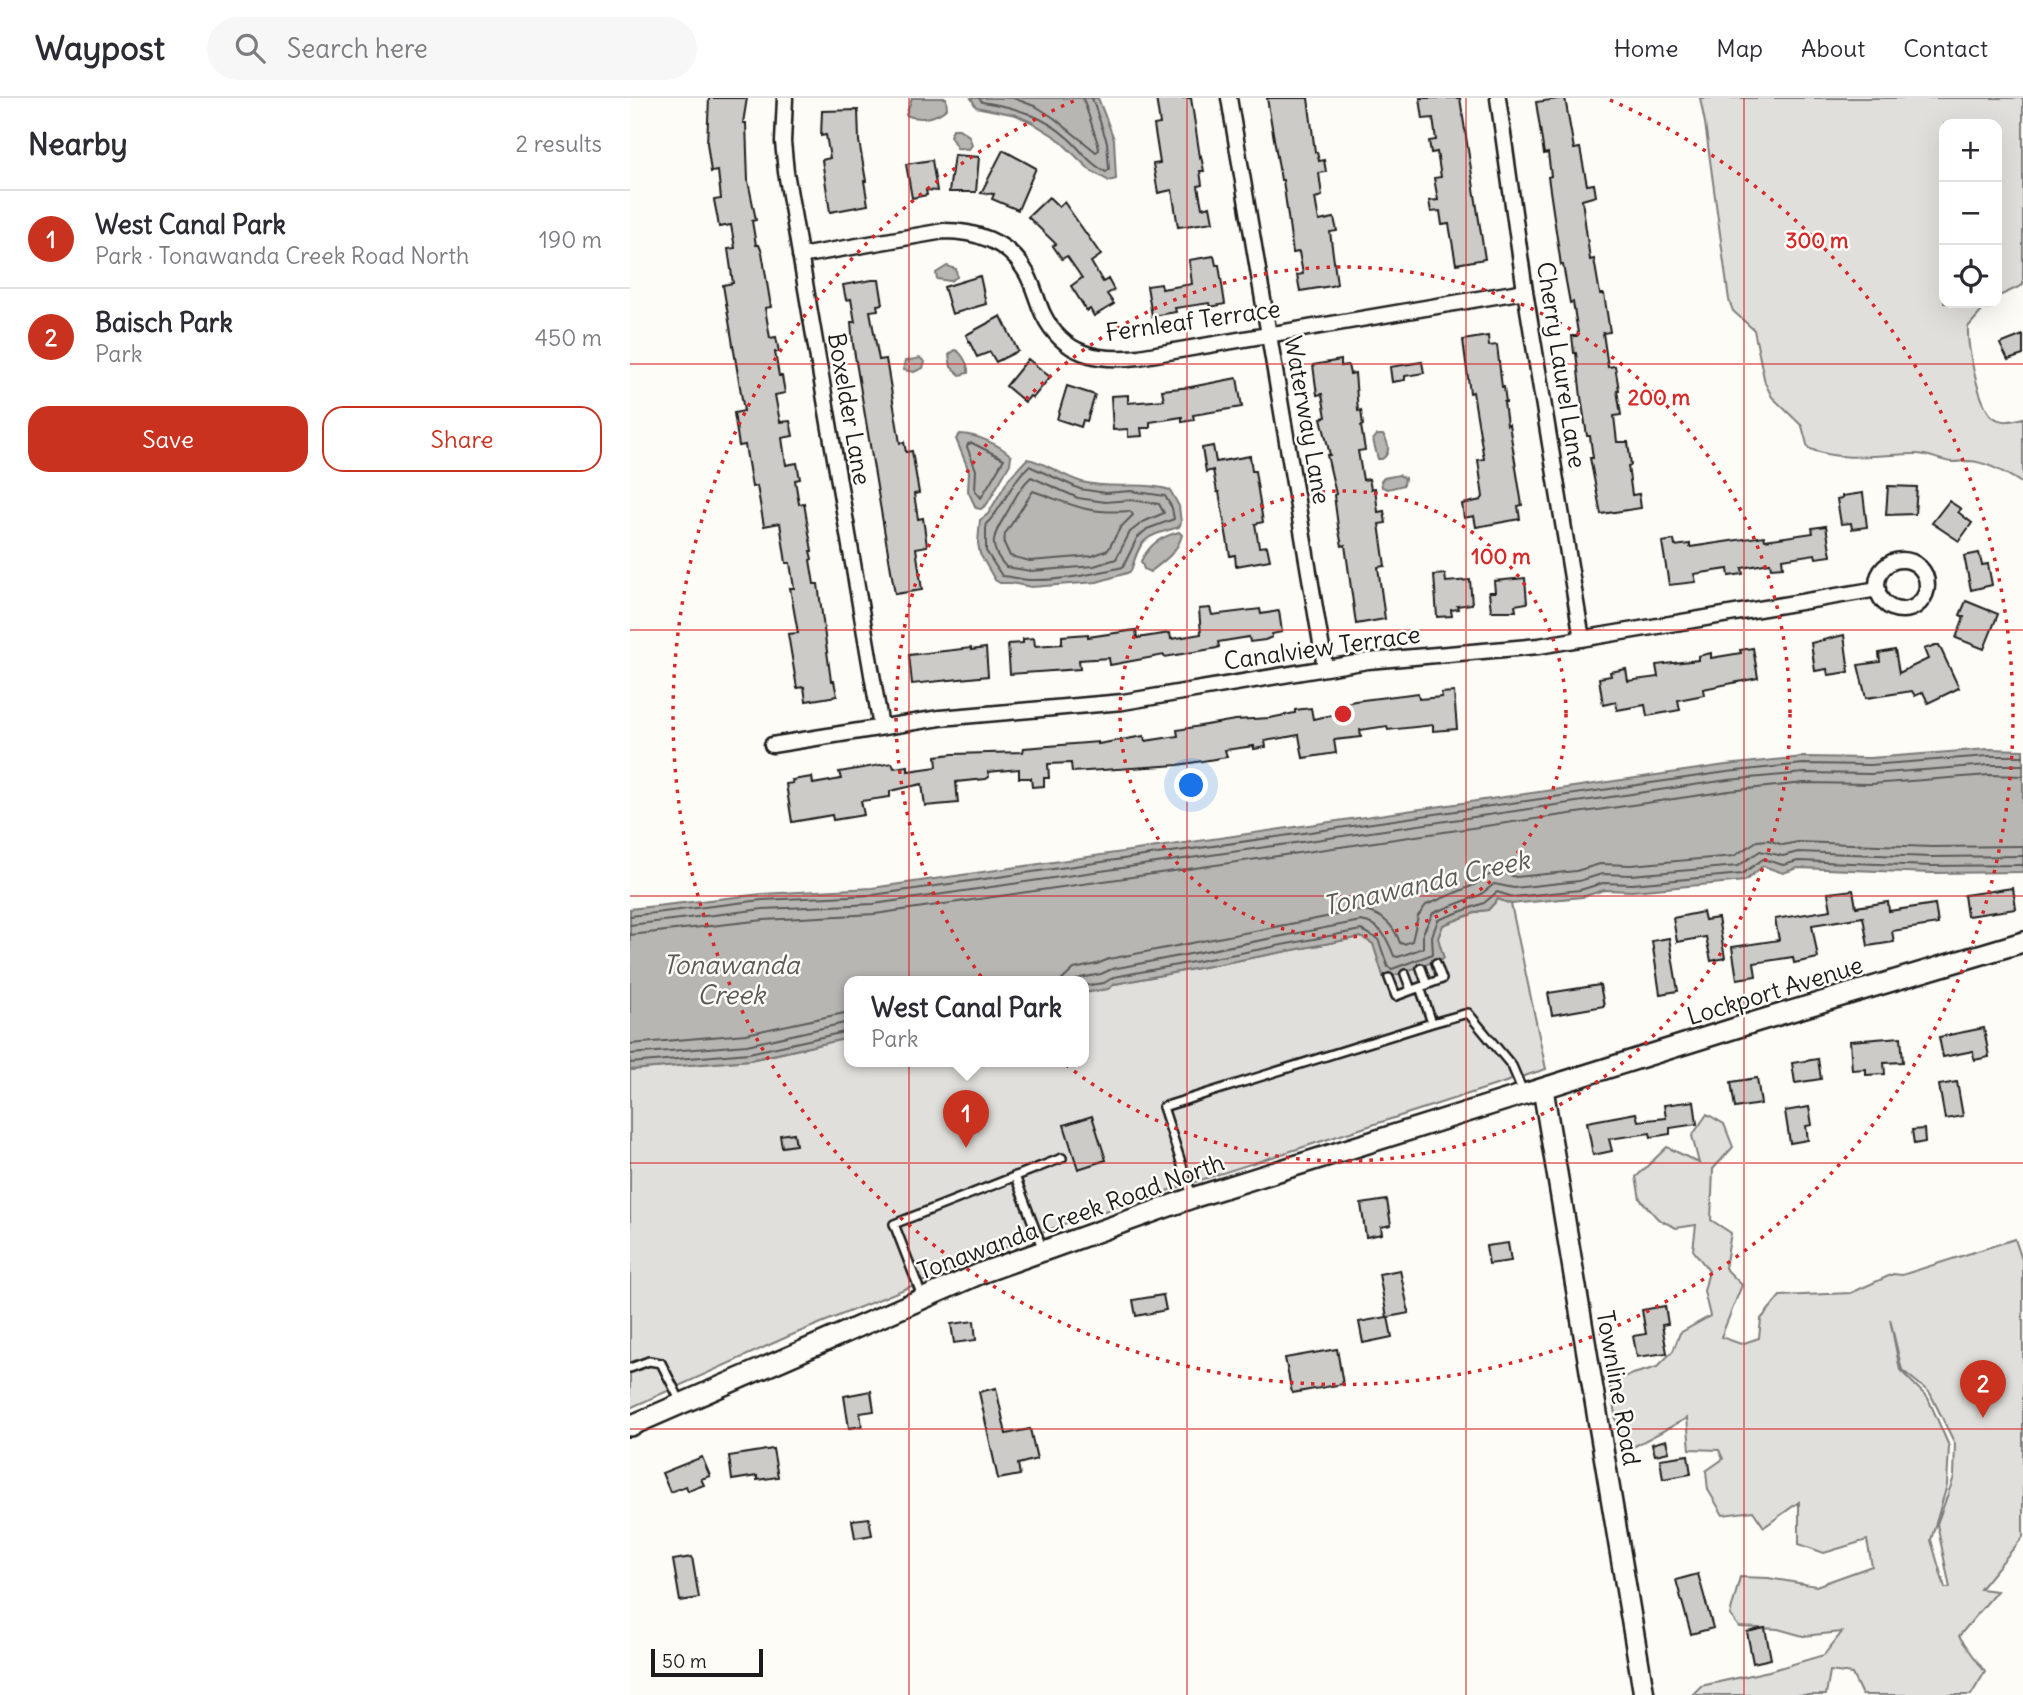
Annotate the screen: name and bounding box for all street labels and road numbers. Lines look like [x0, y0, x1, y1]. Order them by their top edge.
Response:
street label: Cherry Laurel Lane [1531, 260, 1593, 470]
street label: Fernleaf Terrace [1104, 293, 1282, 347]
street label: Boxelder Lane [822, 330, 878, 487]
street label: Waterway Lane [1278, 333, 1338, 506]
street label: Canalview Terrace [1222, 618, 1422, 676]
street label: Lockport Avenue [1683, 949, 1866, 1031]
street label: Tonawanda Creek Road North [913, 1147, 1228, 1286]
street label: Townline Road [1591, 1308, 1647, 1468]

